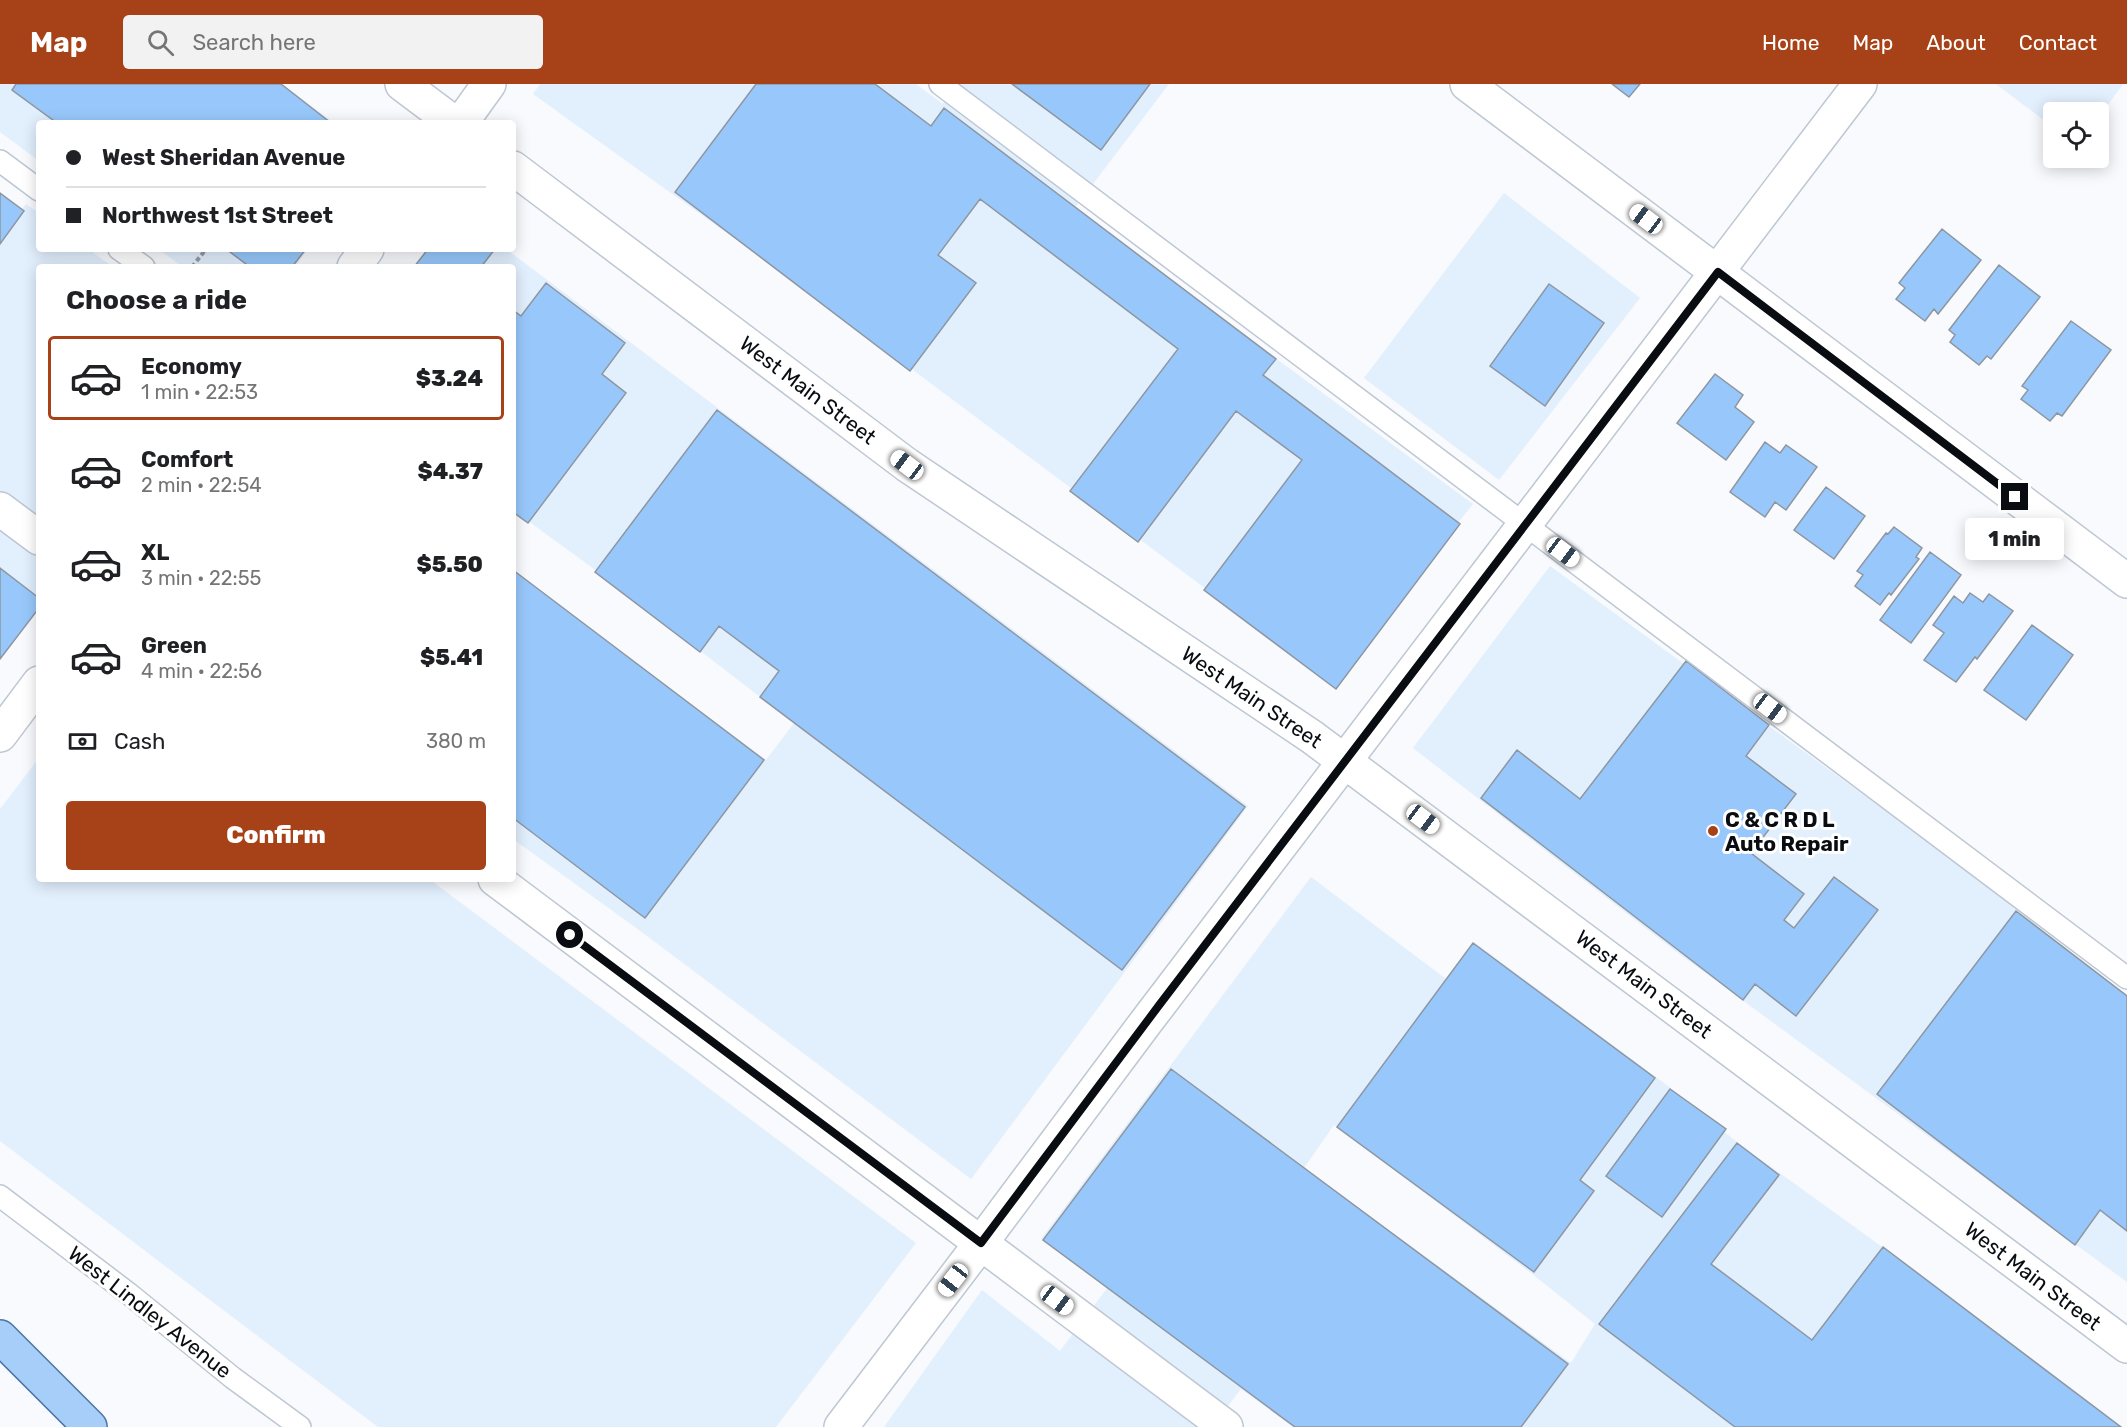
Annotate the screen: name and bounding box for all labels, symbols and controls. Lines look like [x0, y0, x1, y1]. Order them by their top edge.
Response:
search box [123, 15, 543, 69]
text: Map [30, 26, 87, 59]
icon: search [144, 26, 177, 59]
text: Search here [192, 29, 316, 56]
text: Home [1762, 30, 1819, 55]
text: Map [1852, 30, 1893, 55]
text: About [1926, 30, 1986, 55]
text: Contact [2019, 30, 2097, 55]
map controls [2043, 102, 2109, 168]
button: locate [2043, 102, 2109, 168]
text: West Sheridan Avenue [102, 144, 345, 171]
car [1626, 201, 1666, 237]
text: Northwest 1st Street [102, 202, 333, 229]
text: Choose a ride [66, 284, 247, 316]
street label: West Main Street [735, 331, 881, 449]
icon: car [69, 351, 123, 405]
text: Economy [141, 353, 242, 380]
text: $3.24 [416, 365, 483, 392]
text: 1 min · 22:53 [141, 380, 258, 404]
icon: car [69, 444, 123, 498]
text: Comfort [141, 446, 233, 473]
car [887, 447, 927, 483]
text: $4.37 [418, 458, 483, 485]
text: 2 min · 22:54 [141, 473, 262, 497]
route end [2001, 483, 2028, 510]
callout: 1 min [1966, 518, 2064, 560]
text: 1 min [1988, 527, 2041, 551]
car [1543, 534, 1583, 570]
icon: car [69, 537, 123, 591]
text: XL [141, 539, 169, 566]
text: $5.50 [417, 551, 483, 578]
text: 3 min · 22:55 [141, 566, 261, 590]
icon: car [69, 630, 123, 684]
text: Green [141, 632, 207, 659]
street label: West Main Street [1177, 641, 1327, 753]
text: $5.41 [420, 644, 483, 671]
text: 4 min · 22:56 [141, 659, 262, 683]
car [1750, 690, 1790, 726]
icon: cash [66, 725, 99, 758]
text: Cash [114, 728, 165, 755]
text: 380 m [426, 729, 486, 753]
button: Confirm [66, 801, 486, 870]
car [1403, 801, 1443, 837]
place label: C & C R D L Auto Repair [1725, 807, 1849, 856]
marker: C & C R D L Auto Repair [1706, 824, 1720, 838]
route start [556, 921, 583, 948]
street label: West Main Street [1571, 925, 1717, 1043]
street label: West Main Street [1960, 1217, 2106, 1335]
street label: West Lindley Avenue [64, 1241, 236, 1383]
car [935, 1260, 971, 1300]
car [1037, 1282, 1077, 1318]

